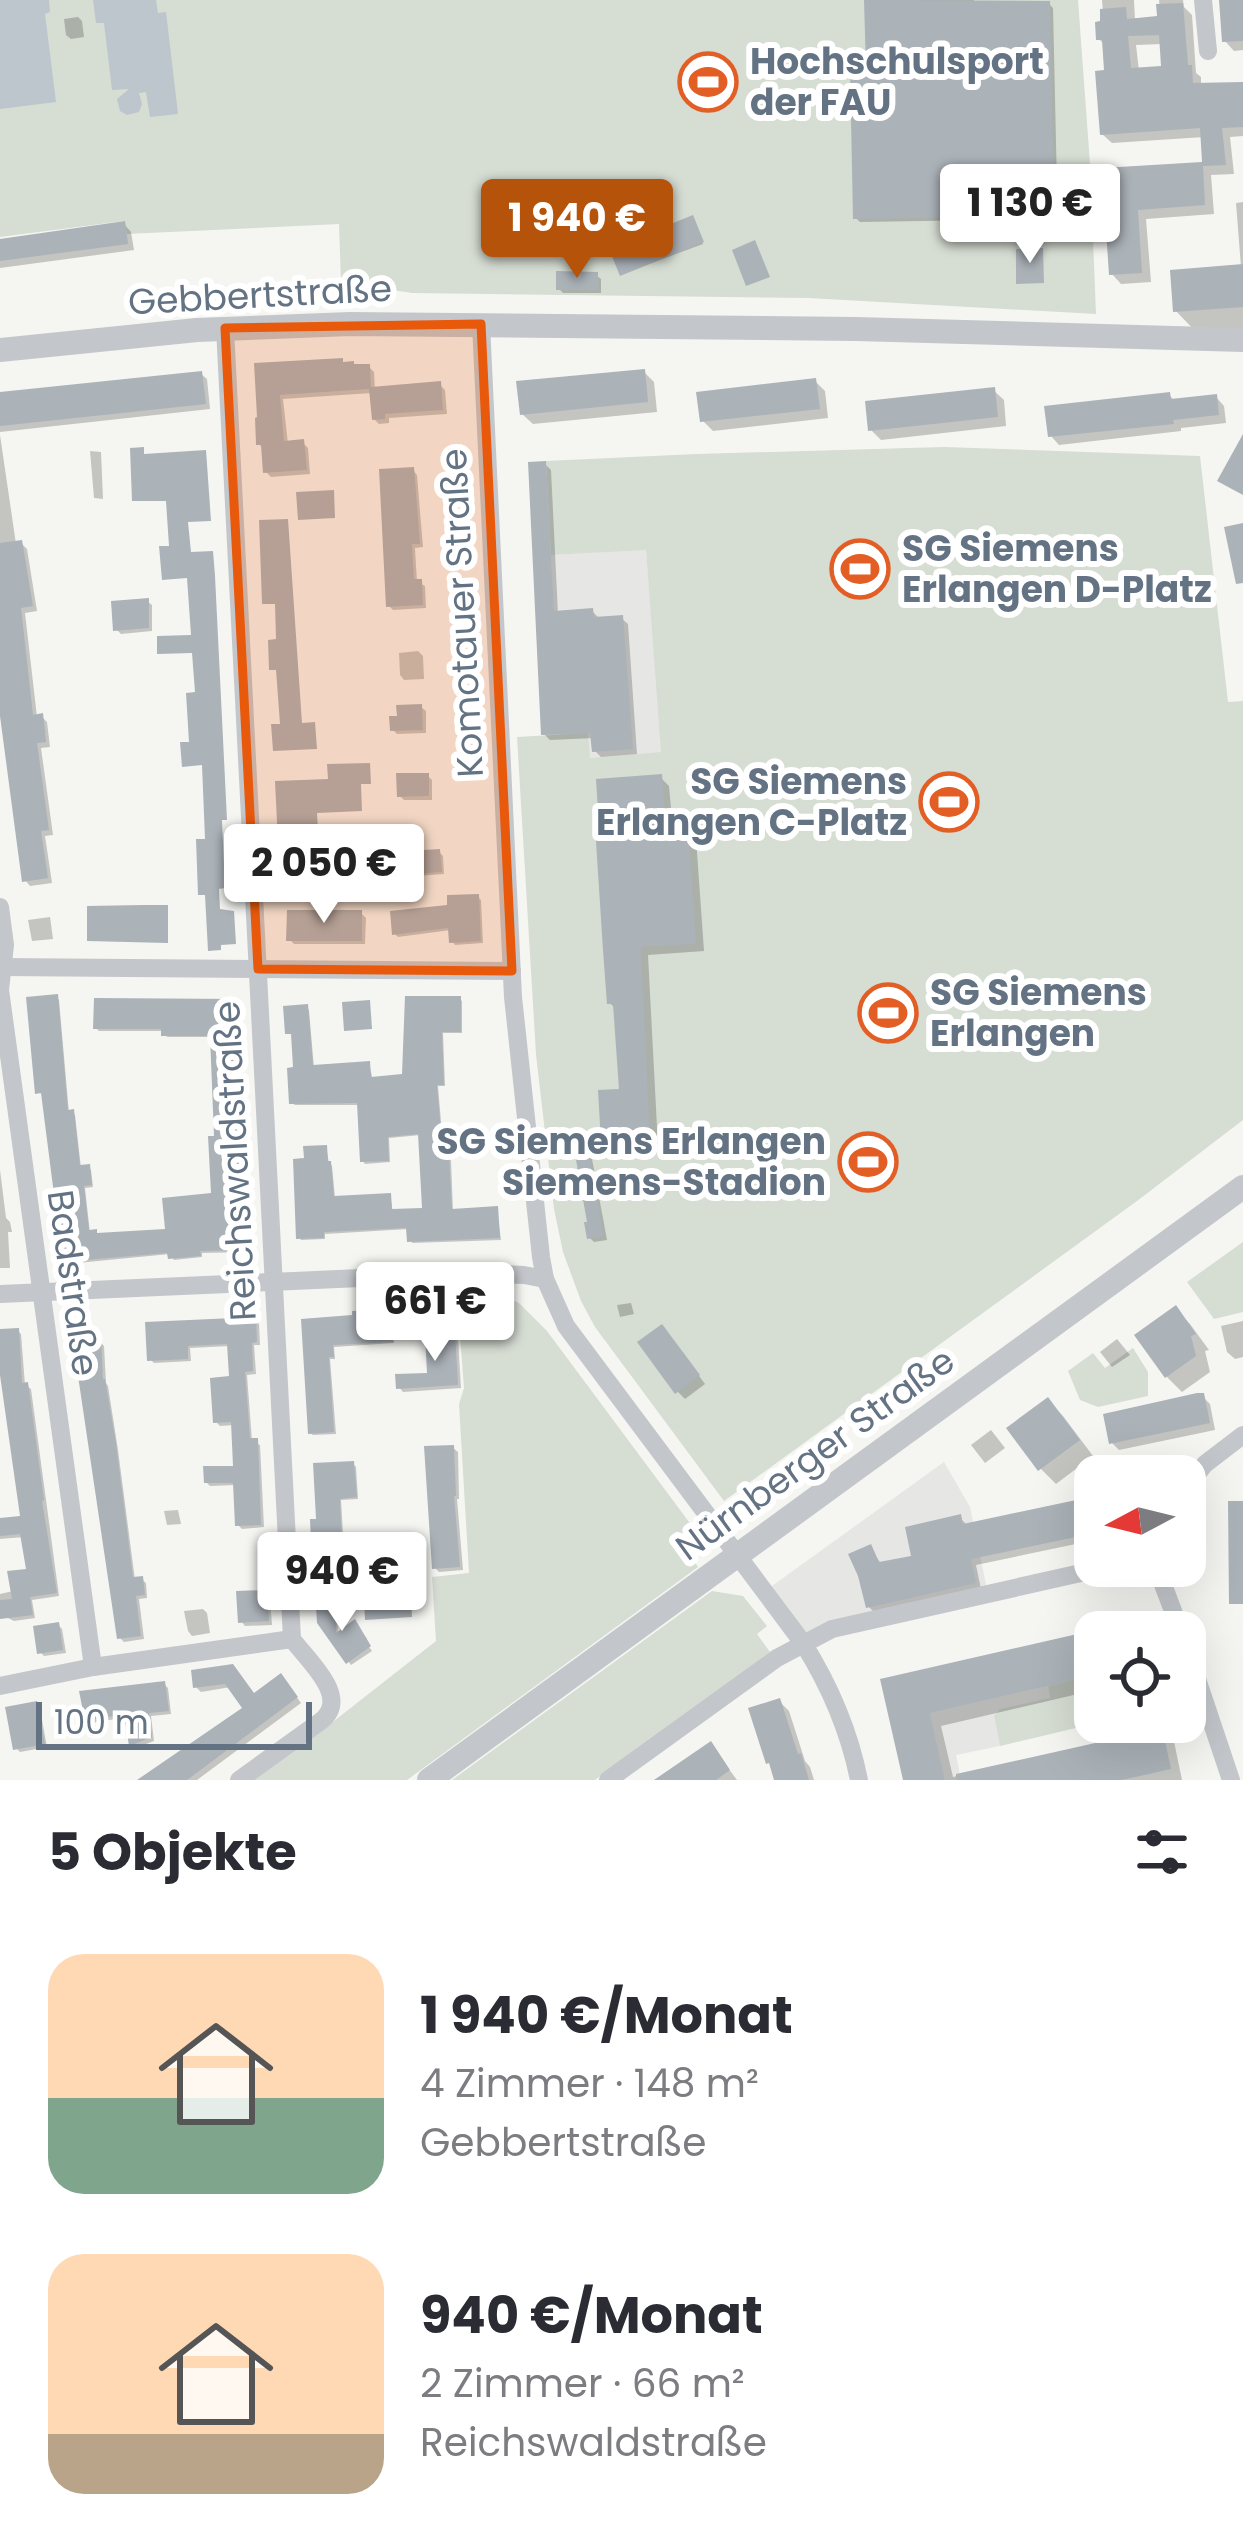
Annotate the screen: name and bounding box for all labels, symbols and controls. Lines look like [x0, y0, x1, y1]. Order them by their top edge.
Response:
place label: Hochschulsport der FAU [750, 36, 1044, 128]
sports icon: Hochschulsport der FAU [677, 51, 739, 113]
pin: 1 130 € [919, 164, 1141, 266]
text: 1 130 € [967, 175, 1093, 230]
pin: 1 940 € [466, 179, 688, 281]
text: 1 940 € [508, 190, 646, 245]
street label: Gebbertstraße [127, 263, 393, 327]
street label: Komotauer Straße [428, 447, 496, 779]
place label: SG Siemens Erlangen D-Platz [902, 523, 1212, 615]
sports icon: SG Siemens Erlangen D-Platz [829, 538, 891, 600]
place label: SG Siemens Erlangen C-Platz [596, 756, 907, 848]
sports icon: SG Siemens Erlangen C-Platz [918, 771, 980, 833]
pin: 2 050 € [213, 824, 435, 926]
text: 2 050 € [251, 835, 397, 890]
place label: SG Siemens Erlangen [930, 967, 1147, 1059]
sports icon: SG Siemens Erlangen [857, 982, 919, 1044]
street label: Reichswaldstraße [201, 1000, 269, 1322]
place label: SG Siemens Erlangen Siemens-Stadion [436, 1116, 826, 1208]
sports icon: SG Siemens Erlangen Siemens-Stadion [837, 1131, 899, 1193]
street label: Badstraße [35, 1187, 111, 1379]
pin: 661 € [351, 1262, 519, 1364]
text: 661 € [383, 1273, 487, 1328]
street label: Nürnberger Straße [665, 1335, 965, 1573]
north arrow [1074, 1455, 1206, 1587]
map controls [1074, 1455, 1206, 1743]
pin: 940 € [258, 1532, 426, 1634]
text: 940 € [284, 1543, 400, 1598]
button: locate [1074, 1611, 1206, 1743]
scale bar [36, 1696, 312, 1749]
text: 100 m [54, 1699, 149, 1746]
text: 5 Objekte [48, 1816, 297, 1888]
icon: filters [1129, 1819, 1195, 1885]
text: 1 940 €/Monat [420, 1979, 793, 2051]
icon: home [144, 2002, 288, 2146]
text: 4 Zimmer · 148 m² [420, 2056, 759, 2111]
text: Gebbertstraße [420, 2115, 706, 2170]
text: 940 €/Monat [420, 2279, 763, 2351]
icon: home [144, 2302, 288, 2446]
text: 2 Zimmer · 66 m² [420, 2356, 745, 2411]
text: Reichswaldstraße [420, 2415, 767, 2470]

